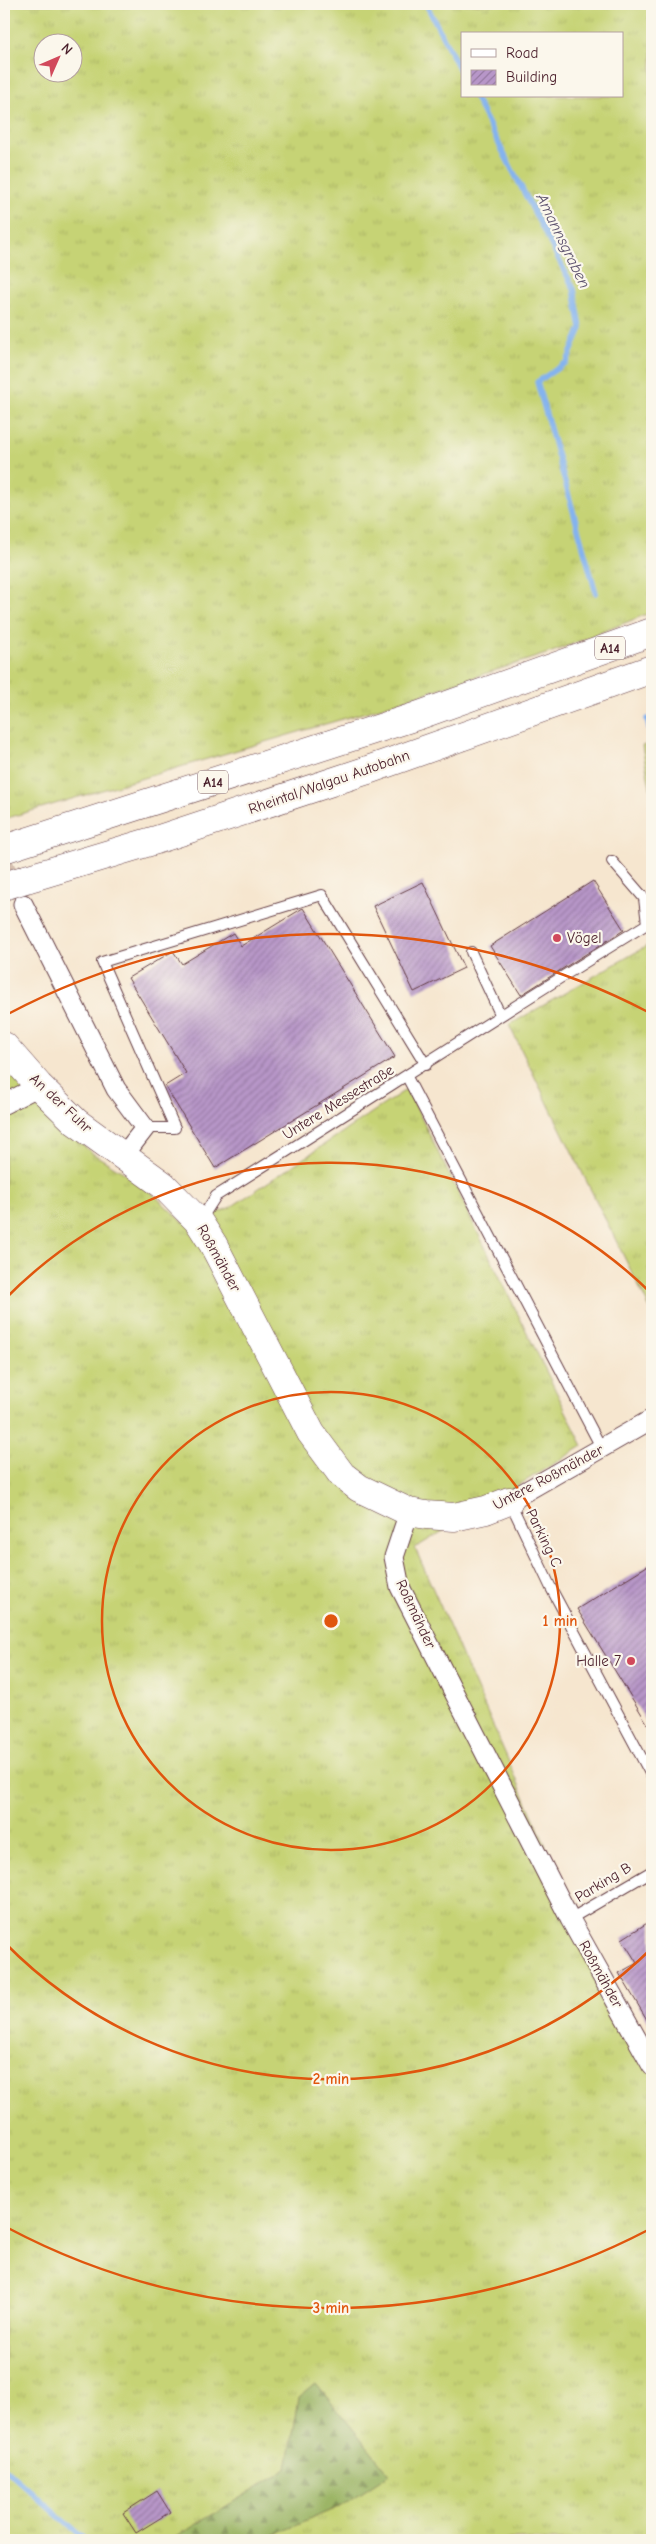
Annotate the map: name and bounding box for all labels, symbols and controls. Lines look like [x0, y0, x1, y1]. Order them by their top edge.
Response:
north arrow [32, 32, 82, 82]
legend [461, 32, 624, 98]
text: N [58, 40, 76, 58]
text: Road [506, 44, 538, 62]
text: Building [506, 68, 557, 86]
water label: Amannsgraben [532, 190, 594, 291]
road number: A14 [595, 636, 625, 660]
street label: Rheintal/Walgau Autobahn [246, 746, 412, 818]
road number: A14 [198, 770, 228, 794]
place label: Vögel [567, 929, 601, 947]
marker: Vögel [551, 932, 563, 944]
street label: Untere Messestraße [279, 1060, 397, 1143]
street label: An der Fuhr [26, 1070, 96, 1136]
street label: Roßmähder [193, 1221, 245, 1295]
street label: Untere Roßmähder [490, 1440, 606, 1514]
street label: Parking C [522, 1506, 566, 1570]
street label: Roßmähder [392, 1577, 440, 1651]
centre of rings [322, 1612, 340, 1630]
text: 1 min [543, 1612, 577, 1630]
place label: Halle 7 [576, 1652, 621, 1670]
marker: Halle 7 [625, 1655, 637, 1667]
street label: Parking B [571, 1858, 635, 1906]
street label: Roßmähder [575, 1937, 627, 2011]
text: 2 min [313, 2070, 349, 2088]
text: 3 min [313, 2299, 349, 2317]

